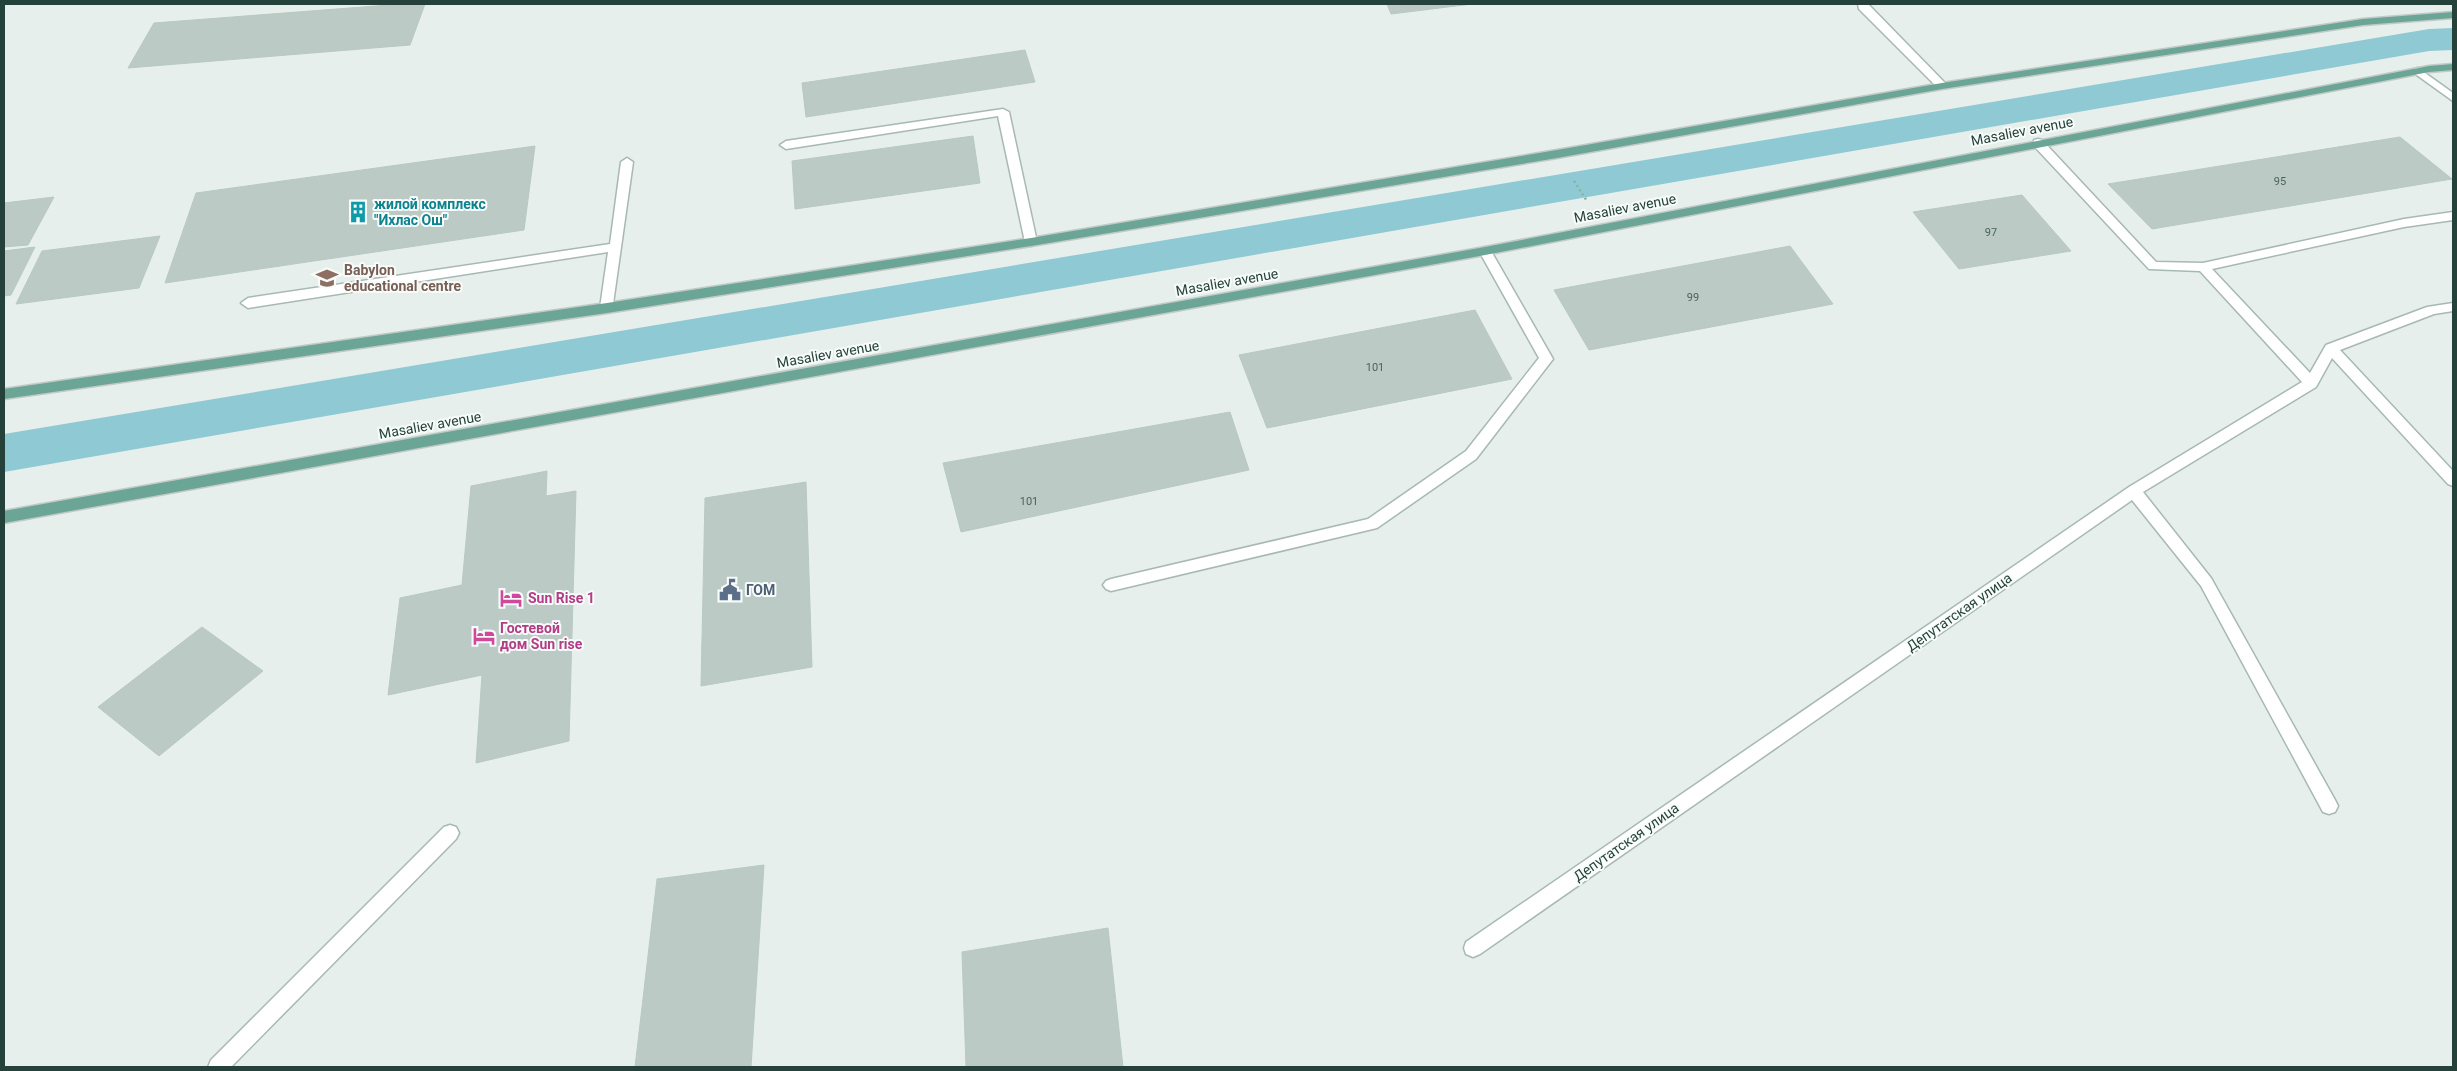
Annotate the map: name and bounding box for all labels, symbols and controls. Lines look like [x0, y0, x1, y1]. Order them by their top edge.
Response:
street label: Masaliev avenue [1970, 113, 2074, 149]
house number: 95 [2274, 175, 2286, 188]
street label: Masaliev avenue [1573, 190, 1677, 226]
place label: жилой комплекс "Ихлас Ош" [374, 196, 486, 228]
building icon: жилой комплекс "Ихлас Ош" [345, 199, 371, 225]
house number: 97 [1985, 226, 1997, 239]
place label: Babylon educational centre [344, 262, 461, 294]
school or university icon: Babylon educational centre [314, 265, 340, 291]
street label: Masaliev avenue [1175, 265, 1279, 299]
house number: 99 [1687, 291, 1699, 304]
street label: Masaliev avenue [776, 337, 880, 371]
house number: 101 [1366, 361, 1384, 374]
street label: Masaliev avenue [378, 408, 482, 442]
house number: 101 [1020, 495, 1038, 508]
street label: Депутатская улица [1903, 570, 2015, 654]
public building icon: ГОМ [717, 577, 743, 603]
place label: ГОМ [746, 582, 775, 598]
hotel icon: Sun Rise 1 [498, 585, 524, 611]
place label: Sun Rise 1 [528, 590, 595, 606]
place label: Гостевой дом Sun rise [500, 620, 583, 652]
hotel icon: Гостевой дом Sun rise [471, 623, 497, 649]
street label: Депутатская улица [1570, 800, 1682, 884]

